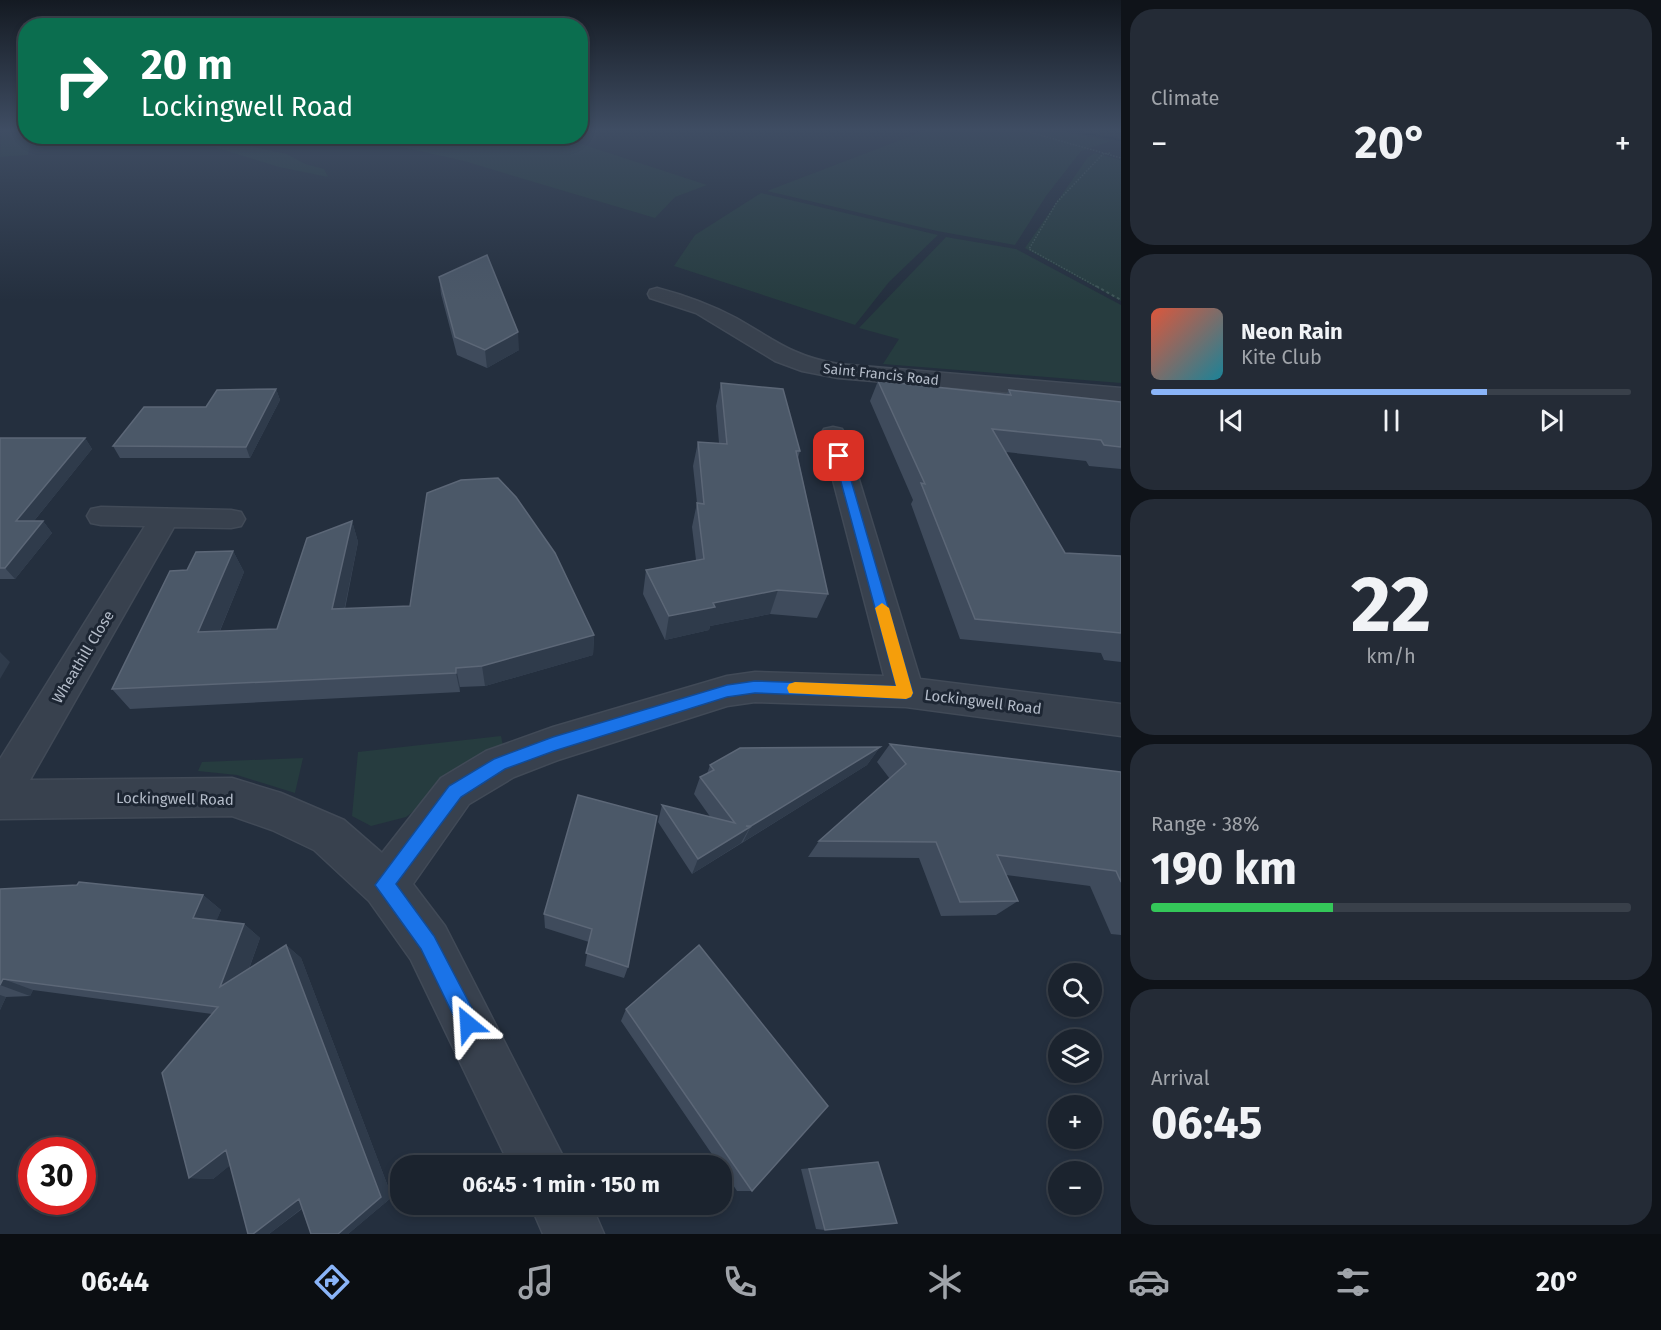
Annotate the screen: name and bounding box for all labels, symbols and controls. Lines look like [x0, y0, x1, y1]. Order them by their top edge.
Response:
text: 20 m [141, 40, 233, 90]
icon: right [42, 42, 120, 120]
text: Climate [1151, 86, 1219, 110]
text: Lockingwell Road [141, 91, 353, 123]
text: 20° [1354, 116, 1428, 170]
text: − [1151, 124, 1168, 164]
text: + [1615, 124, 1631, 164]
text: Neon Rain [1241, 318, 1343, 345]
text: Kite Club [1241, 345, 1322, 369]
street label: Saint Francis Road [822, 360, 940, 389]
icon: previous [1215, 404, 1248, 437]
icon: pause [1375, 404, 1408, 437]
icon: next [1535, 404, 1568, 437]
pin [813, 430, 864, 481]
icon: arrive [822, 439, 855, 472]
text: 22 [1351, 558, 1431, 652]
street label: Wheathill Close [48, 607, 118, 707]
text: km/h [1366, 644, 1416, 668]
street label: Lockingwell Road [923, 686, 1043, 718]
street label: Lockingwell Road [116, 789, 234, 809]
text: Range · 38% [1151, 812, 1259, 836]
text: 190 km [1151, 842, 1297, 896]
map controls [1048, 963, 1102, 1215]
button: search [1048, 963, 1102, 1017]
position arrow [436, 992, 500, 1056]
button: layers [1048, 1029, 1102, 1083]
text: Arrival [1151, 1066, 1210, 1090]
button: + [1048, 1095, 1102, 1149]
text: 06:45 [1151, 1096, 1262, 1150]
speed limit sign: 30 [18, 1137, 96, 1215]
button: − [1048, 1161, 1102, 1215]
text: 06:45 · 1 min · 150 m [462, 1171, 660, 1198]
icon: directions [311, 1261, 353, 1303]
icon: music [515, 1261, 557, 1303]
icon: phone [719, 1261, 761, 1303]
icon: climate [924, 1261, 966, 1303]
icon: car [1128, 1261, 1170, 1303]
icon: filters [1332, 1261, 1374, 1303]
text: 06:44 [81, 1266, 149, 1298]
text: 20° [1536, 1266, 1580, 1298]

